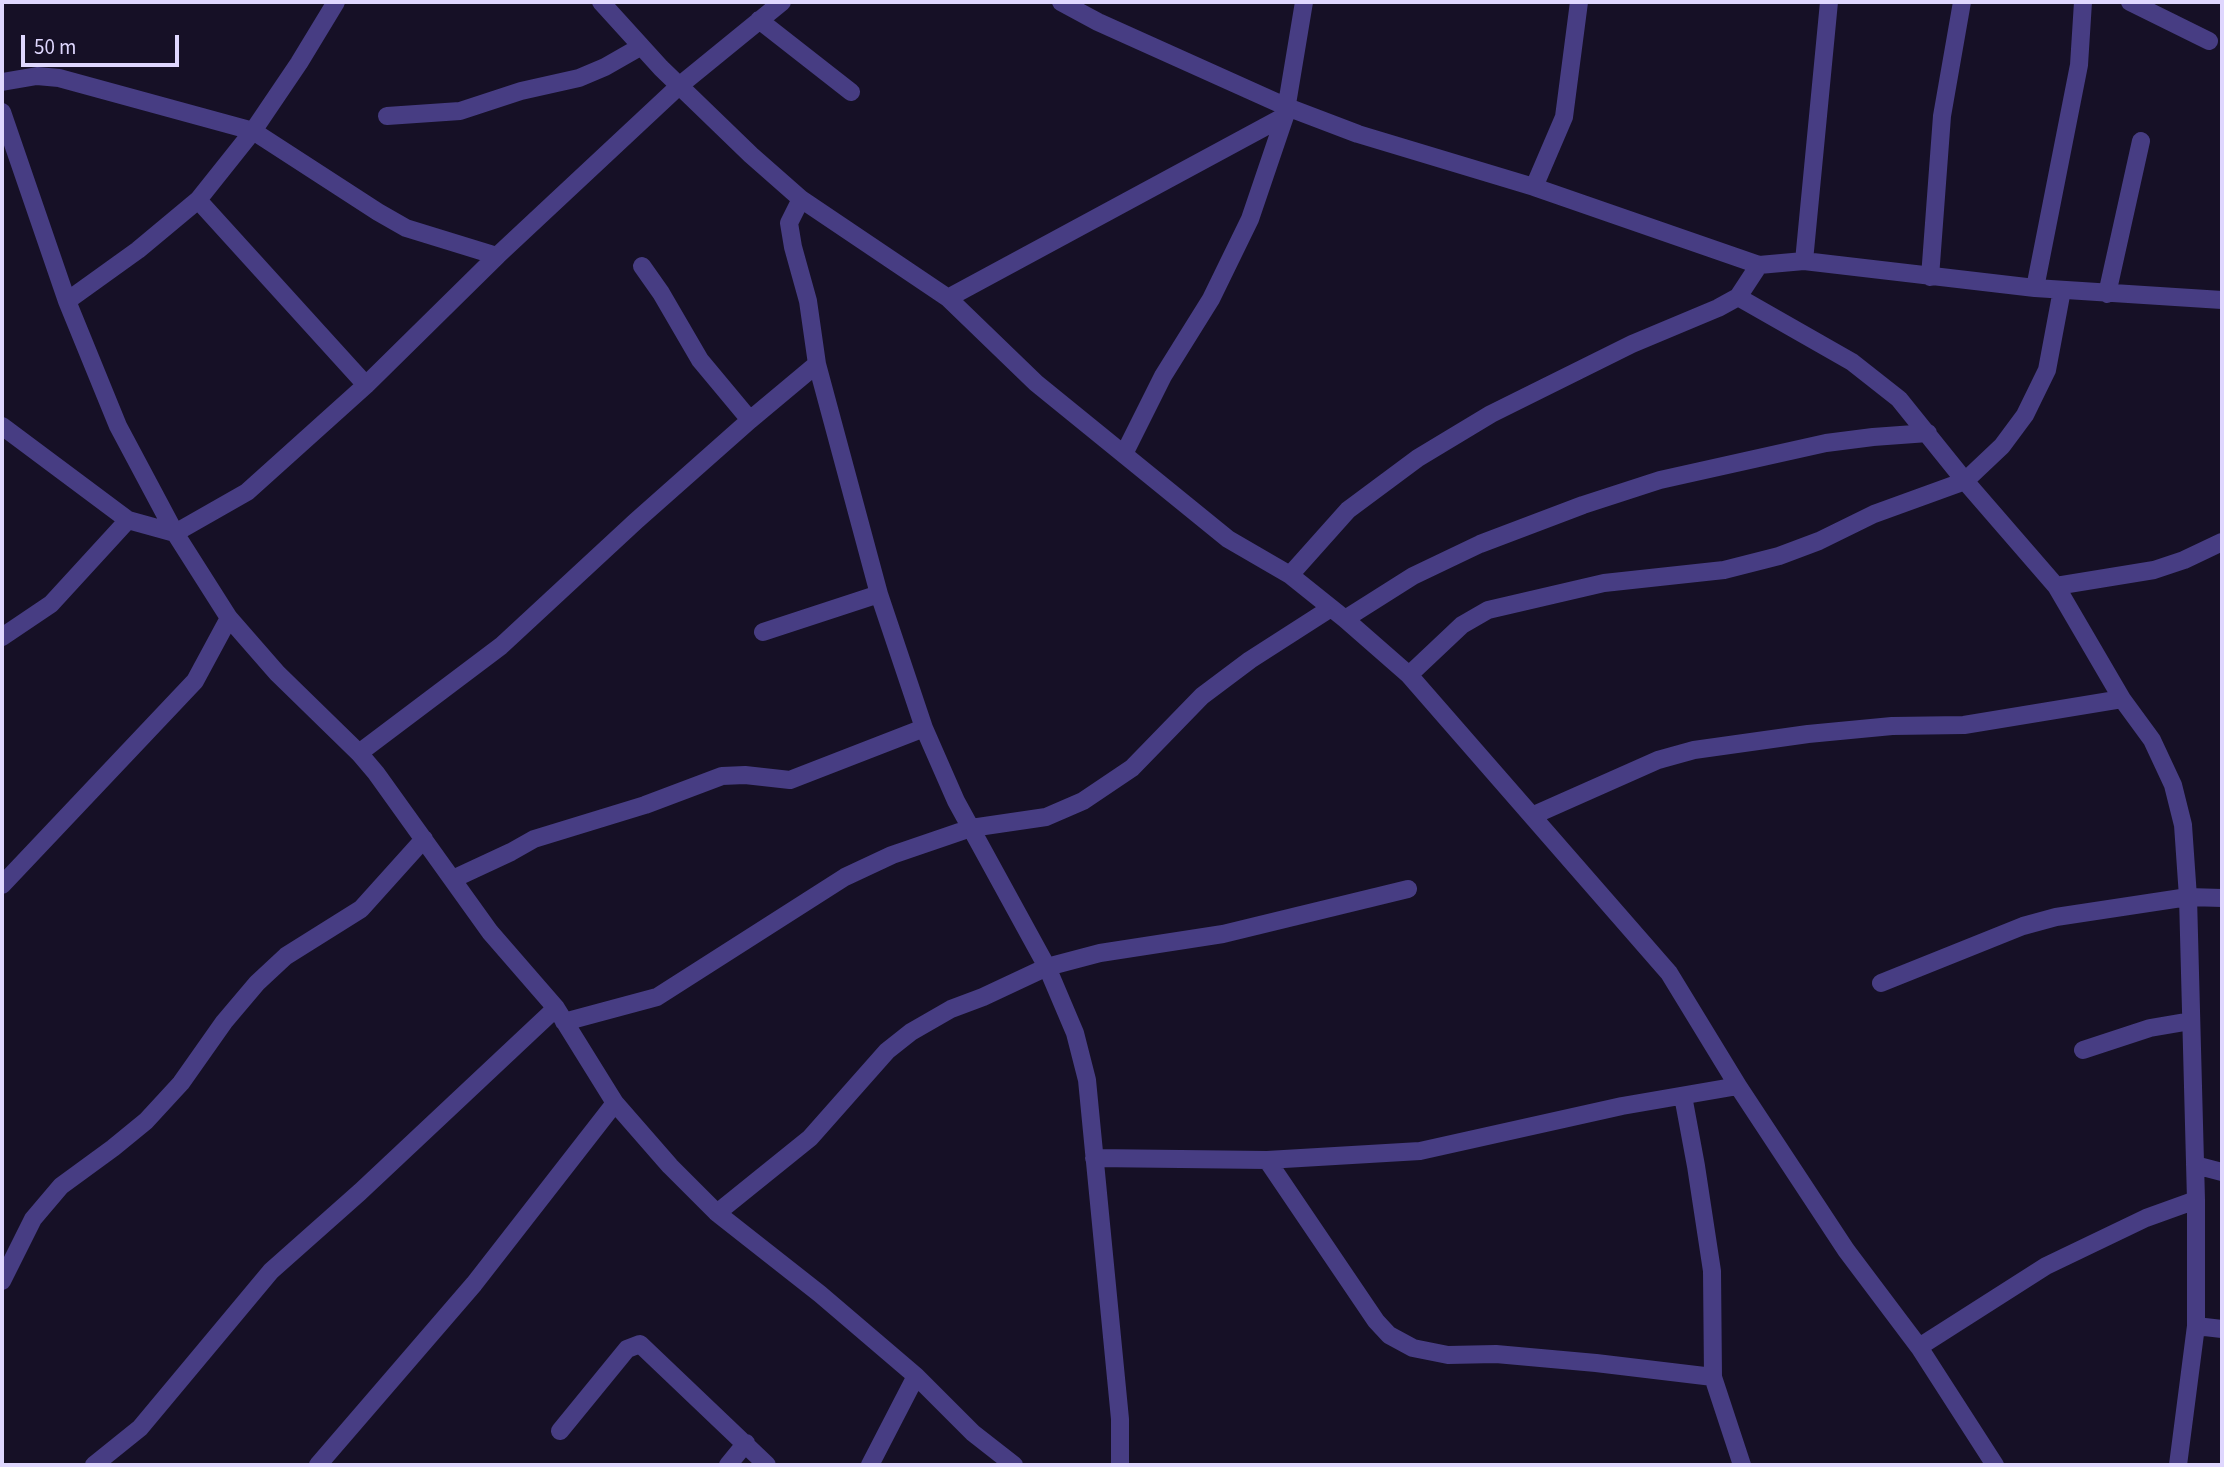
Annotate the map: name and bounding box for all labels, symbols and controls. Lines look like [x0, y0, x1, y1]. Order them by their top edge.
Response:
scale bar [24, 21, 182, 65]
text: 50 m [34, 32, 76, 62]

